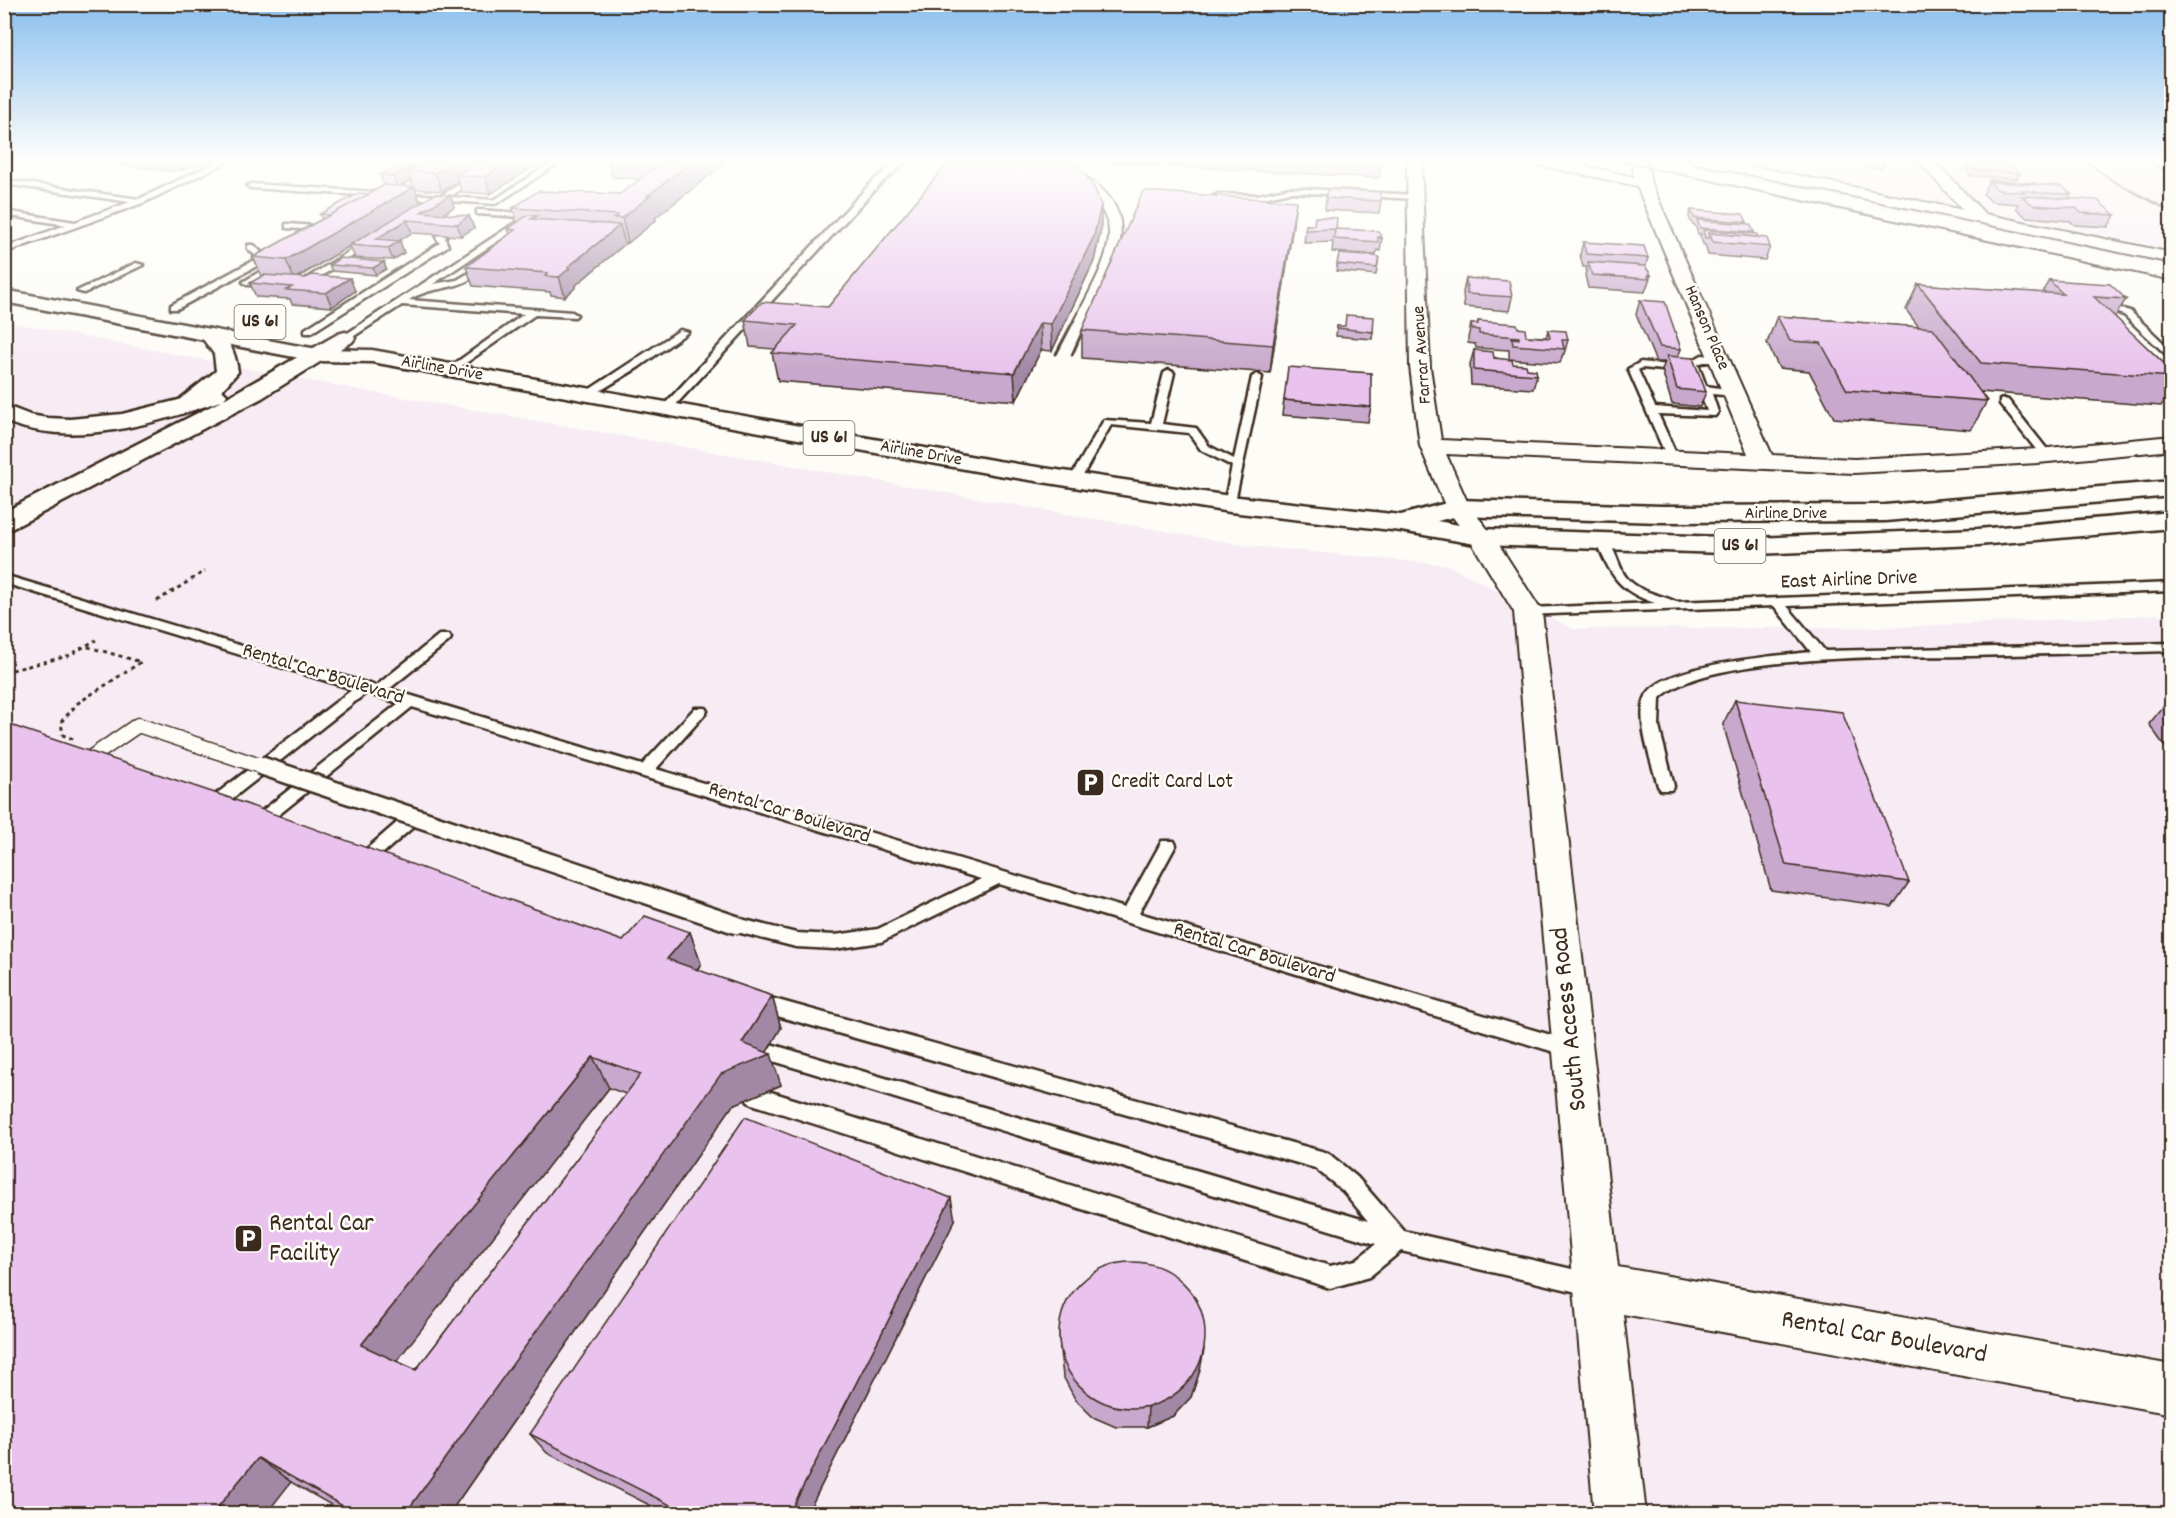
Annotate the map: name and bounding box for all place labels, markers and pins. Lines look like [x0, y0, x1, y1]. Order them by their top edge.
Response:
parking icon: Credit Card Lot [1074, 767, 1106, 799]
place label: Credit Card Lot [1111, 768, 1233, 798]
place label: Rental Car Facility [269, 1206, 374, 1273]
parking icon: Rental Car Facility [232, 1223, 264, 1255]

